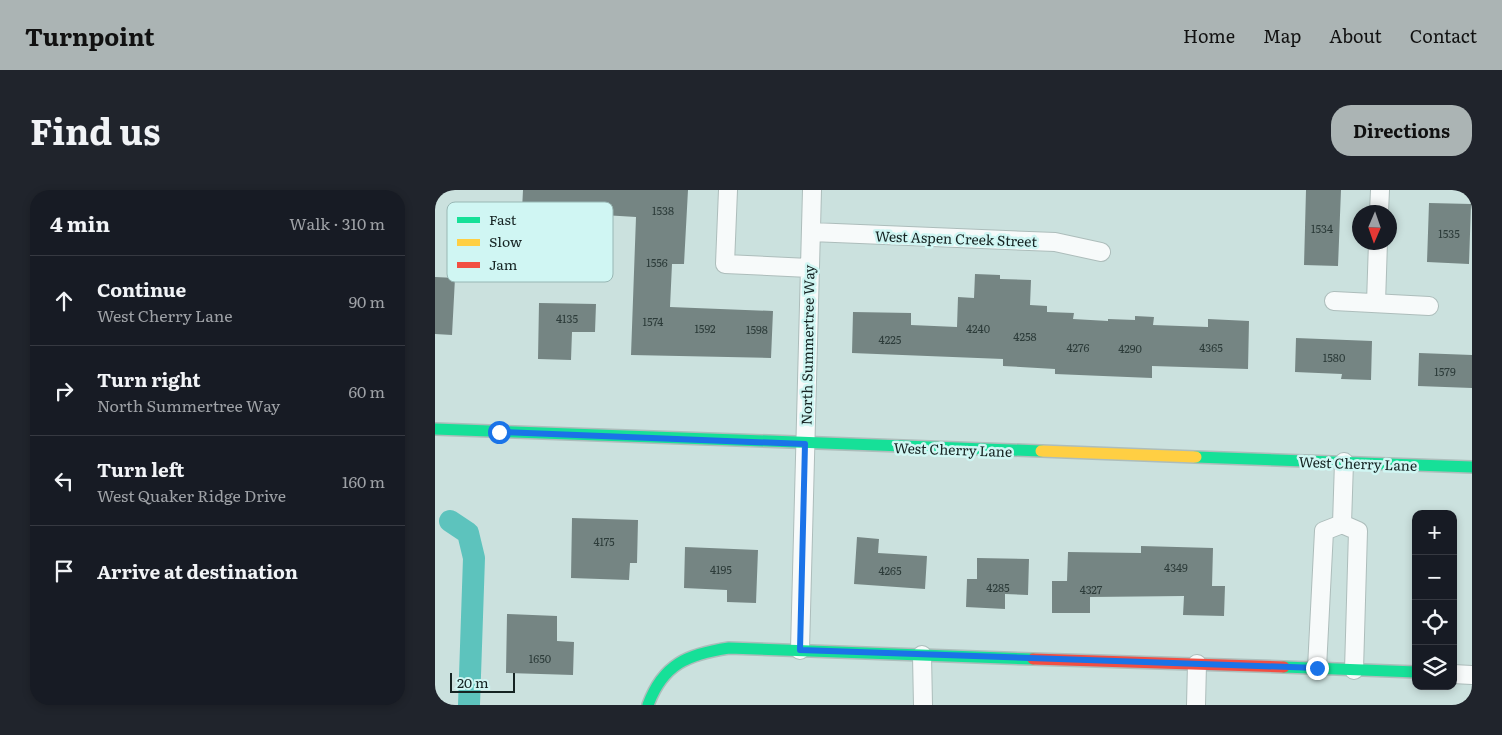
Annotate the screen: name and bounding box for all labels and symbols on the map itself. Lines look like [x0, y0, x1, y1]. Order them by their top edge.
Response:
legend [447, 202, 613, 282]
house number: 1538 [652, 202, 674, 218]
north arrow [1352, 205, 1397, 250]
text: Fast [489, 209, 517, 229]
house number: 1534 [1311, 220, 1333, 236]
street label: West Aspen Creek Street [875, 225, 1038, 251]
house number: 1535 [1438, 225, 1460, 241]
text: Slow [489, 231, 522, 251]
text: Jam [489, 254, 518, 274]
house number: 1556 [646, 254, 668, 270]
street label: North Summertree Way [796, 264, 818, 425]
house number: 4135 [556, 310, 578, 326]
house number: 1574 [643, 313, 663, 329]
house number: 1592 [694, 320, 716, 336]
house number: 4240 [966, 320, 990, 336]
house number: 1598 [746, 321, 768, 337]
house number: 4258 [1013, 328, 1037, 344]
house number: 4225 [879, 331, 902, 347]
house number: 4276 [1066, 339, 1090, 355]
house number: 4365 [1199, 339, 1223, 355]
house number: 4290 [1118, 340, 1142, 356]
house number: 1580 [1323, 349, 1345, 365]
house number: 1579 [1434, 363, 1456, 379]
route start [488, 421, 511, 444]
street label: West Cherry Lane [893, 437, 1013, 461]
street label: West Cherry Lane [1298, 451, 1418, 475]
house number: 4175 [593, 533, 615, 549]
house number: 4349 [1164, 559, 1188, 575]
house number: 4195 [710, 561, 732, 577]
house number: 4265 [878, 562, 902, 578]
house number: 4285 [986, 579, 1010, 595]
house number: 4327 [1080, 581, 1103, 597]
house number: 1650 [529, 650, 551, 666]
route end [1306, 657, 1329, 680]
scale bar [450, 670, 515, 693]

